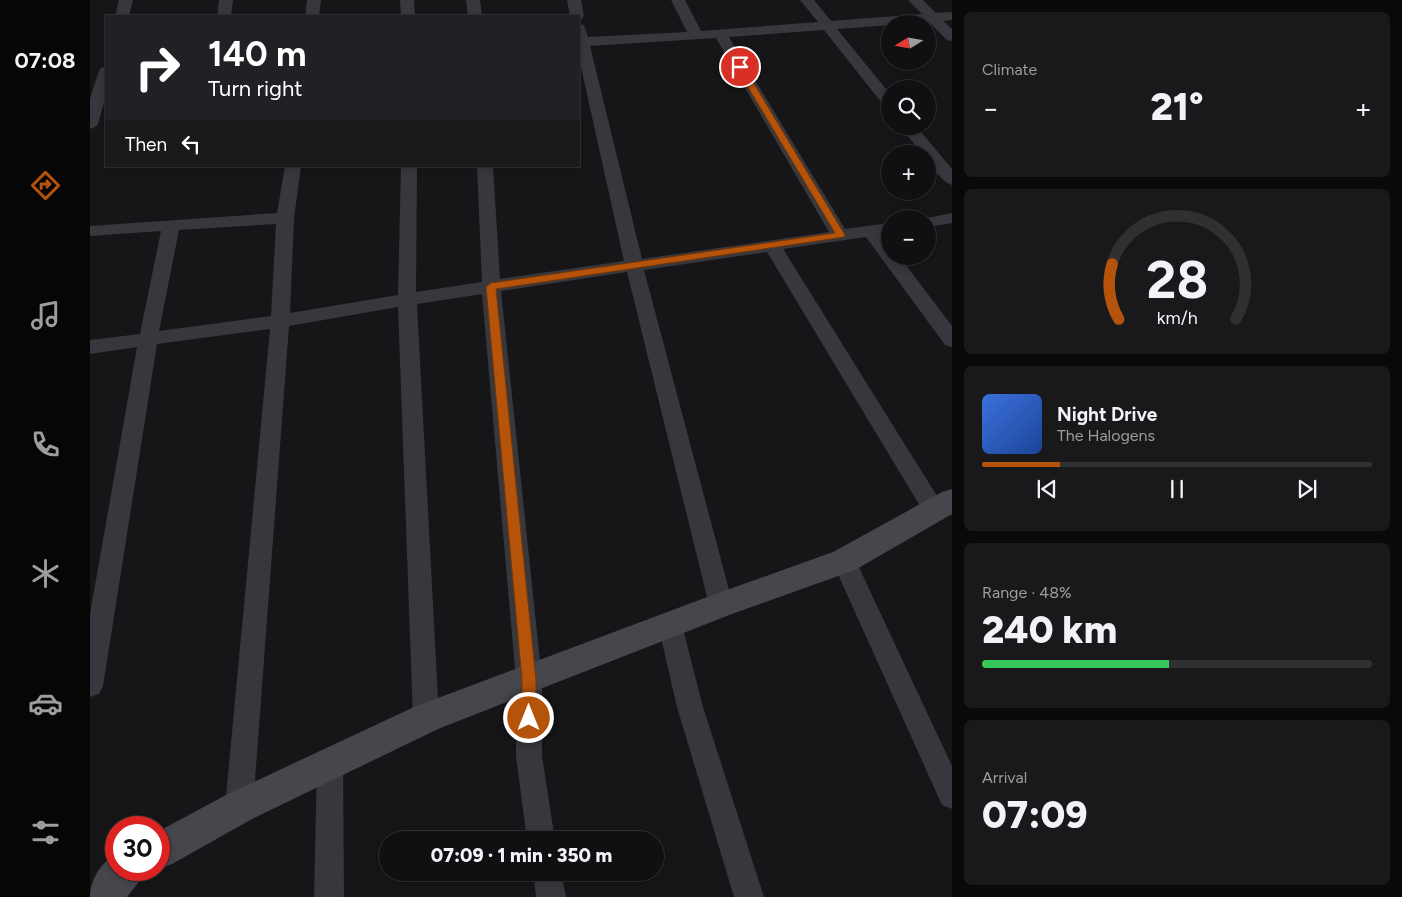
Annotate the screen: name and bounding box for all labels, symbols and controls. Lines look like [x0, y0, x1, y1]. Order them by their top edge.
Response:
north arrow [881, 15, 936, 70]
map controls [881, 15, 936, 265]
text: 140 m [208, 33, 306, 75]
icon: right [125, 35, 190, 100]
pin [719, 46, 761, 88]
text: 07:08 [15, 47, 75, 74]
icon: arrive [726, 53, 754, 81]
text: Climate [982, 60, 1037, 79]
text: Turn right [208, 75, 303, 102]
button: search [881, 80, 936, 135]
text: 21° [1150, 84, 1204, 130]
text: − [982, 91, 999, 125]
text: + [1355, 91, 1372, 125]
icon: left [177, 130, 205, 158]
text: Then [125, 133, 167, 156]
button: + [881, 145, 936, 200]
icon: directions [28, 168, 63, 203]
button: − [881, 210, 936, 265]
text: 28 [1146, 249, 1208, 311]
icon: music [28, 298, 63, 333]
text: km/h [1157, 307, 1197, 328]
text: Night Drive [1057, 403, 1157, 426]
text: The Halogens [1057, 426, 1155, 445]
icon: phone [28, 427, 63, 462]
icon: previous [1033, 475, 1061, 503]
icon: pause [1163, 475, 1191, 503]
icon: next [1293, 475, 1321, 503]
icon: climate [28, 556, 63, 591]
text: Range · 48% [982, 583, 1072, 602]
text: 240 km [982, 607, 1117, 653]
icon: car [28, 686, 63, 721]
position arrow [502, 691, 554, 743]
text: Arrival [982, 768, 1027, 787]
text: 07:09 [982, 792, 1088, 838]
icon: filters [28, 815, 63, 850]
speed limit sign: 30 [105, 816, 170, 881]
text: 07:09 · 1 min · 350 m [431, 844, 612, 867]

